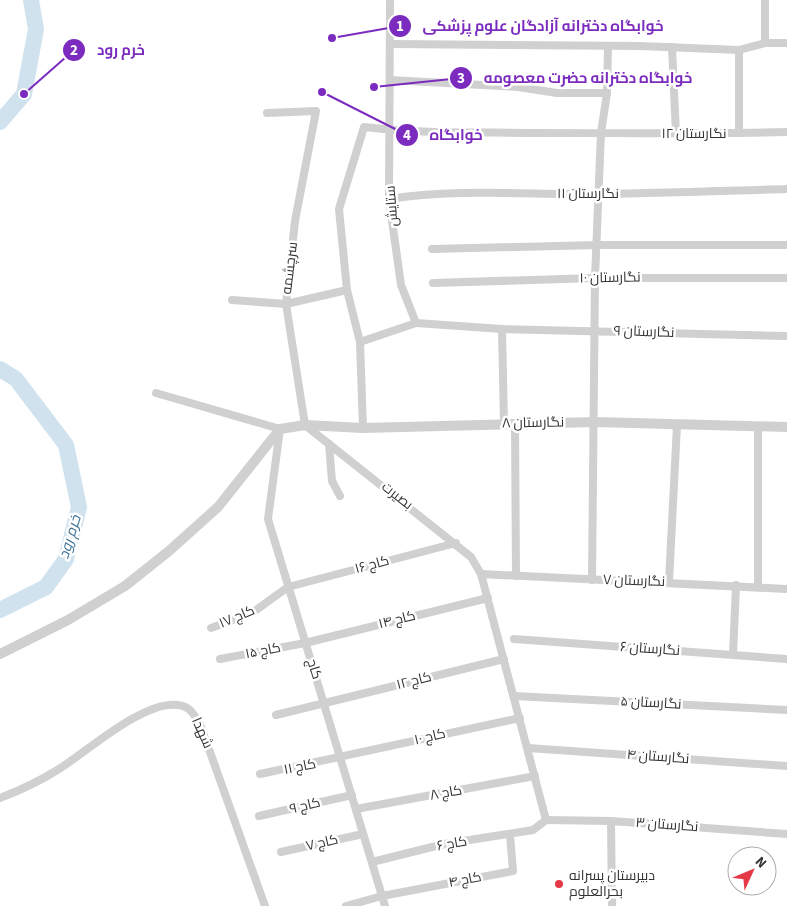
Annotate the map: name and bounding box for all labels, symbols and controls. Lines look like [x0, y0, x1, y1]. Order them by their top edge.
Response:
callout: خوابگاه دخترانه آزادگان علوم پزشکی [387, 11, 673, 41]
text: 1 [396, 16, 404, 37]
text: خوابگاه دخترانه آزادگان علوم پزشکی [422, 16, 664, 37]
callout: خرم رود [61, 35, 155, 65]
text: 2 [70, 40, 78, 61]
text: خرم رود [97, 40, 145, 61]
callout: خوابگاه دخترانه حضرت معصومه [449, 63, 702, 93]
text: 3 [457, 68, 465, 89]
text: خوابگاه دخترانه حضرت معصومه [484, 68, 692, 89]
callout: خوابگاه [395, 120, 493, 150]
street label: نگارستان ۱۲ [661, 124, 727, 144]
text: 4 [403, 125, 411, 146]
text: خوابگاه [429, 125, 483, 146]
street label: نگارستان ۱۱ [557, 184, 619, 204]
street label: ستایش [381, 185, 403, 227]
street label: سرچشمه [277, 241, 303, 295]
street label: نگارستان ۱۰ [579, 267, 641, 289]
street label: نگارستان ۹ [613, 321, 675, 343]
street label: نگارستان ۸ [502, 412, 564, 434]
street label: بصیرت [377, 477, 417, 515]
water label: خرم رود [53, 512, 87, 561]
street label: کاج ۱۶ [353, 551, 391, 579]
street label: نگارستان ۷ [603, 570, 665, 592]
street label: کاج ۱۷ [216, 601, 258, 633]
street label: کاج ۱۴ [376, 606, 418, 634]
street label: نگارستان ۶ [619, 637, 681, 661]
street label: کاج ۱۵ [244, 638, 282, 664]
street label: کاج [301, 656, 327, 682]
street label: کاج ۱۲ [394, 667, 434, 695]
street label: نگارستان ۵ [620, 691, 682, 715]
street label: شهدا [186, 714, 218, 752]
street label: کاج ۱۰ [412, 724, 448, 750]
street label: نگارستان ۴ [626, 745, 690, 769]
street label: کاج ۱۱ [282, 754, 318, 780]
street label: کاج ۸ [428, 780, 464, 806]
street label: کاج ۹ [288, 793, 322, 819]
street label: نگارستان ۳ [635, 813, 699, 837]
street label: کاج ۷ [304, 830, 340, 856]
street label: کاج ۶ [435, 832, 469, 856]
north arrow [727, 846, 777, 896]
text: N [750, 852, 771, 873]
place label: دبیرستان پسرانه بحرالعلوم [569, 866, 655, 902]
street label: کاج ۴ [447, 867, 483, 893]
marker: دبیرستان پسرانه بحرالعلوم [553, 878, 565, 890]

